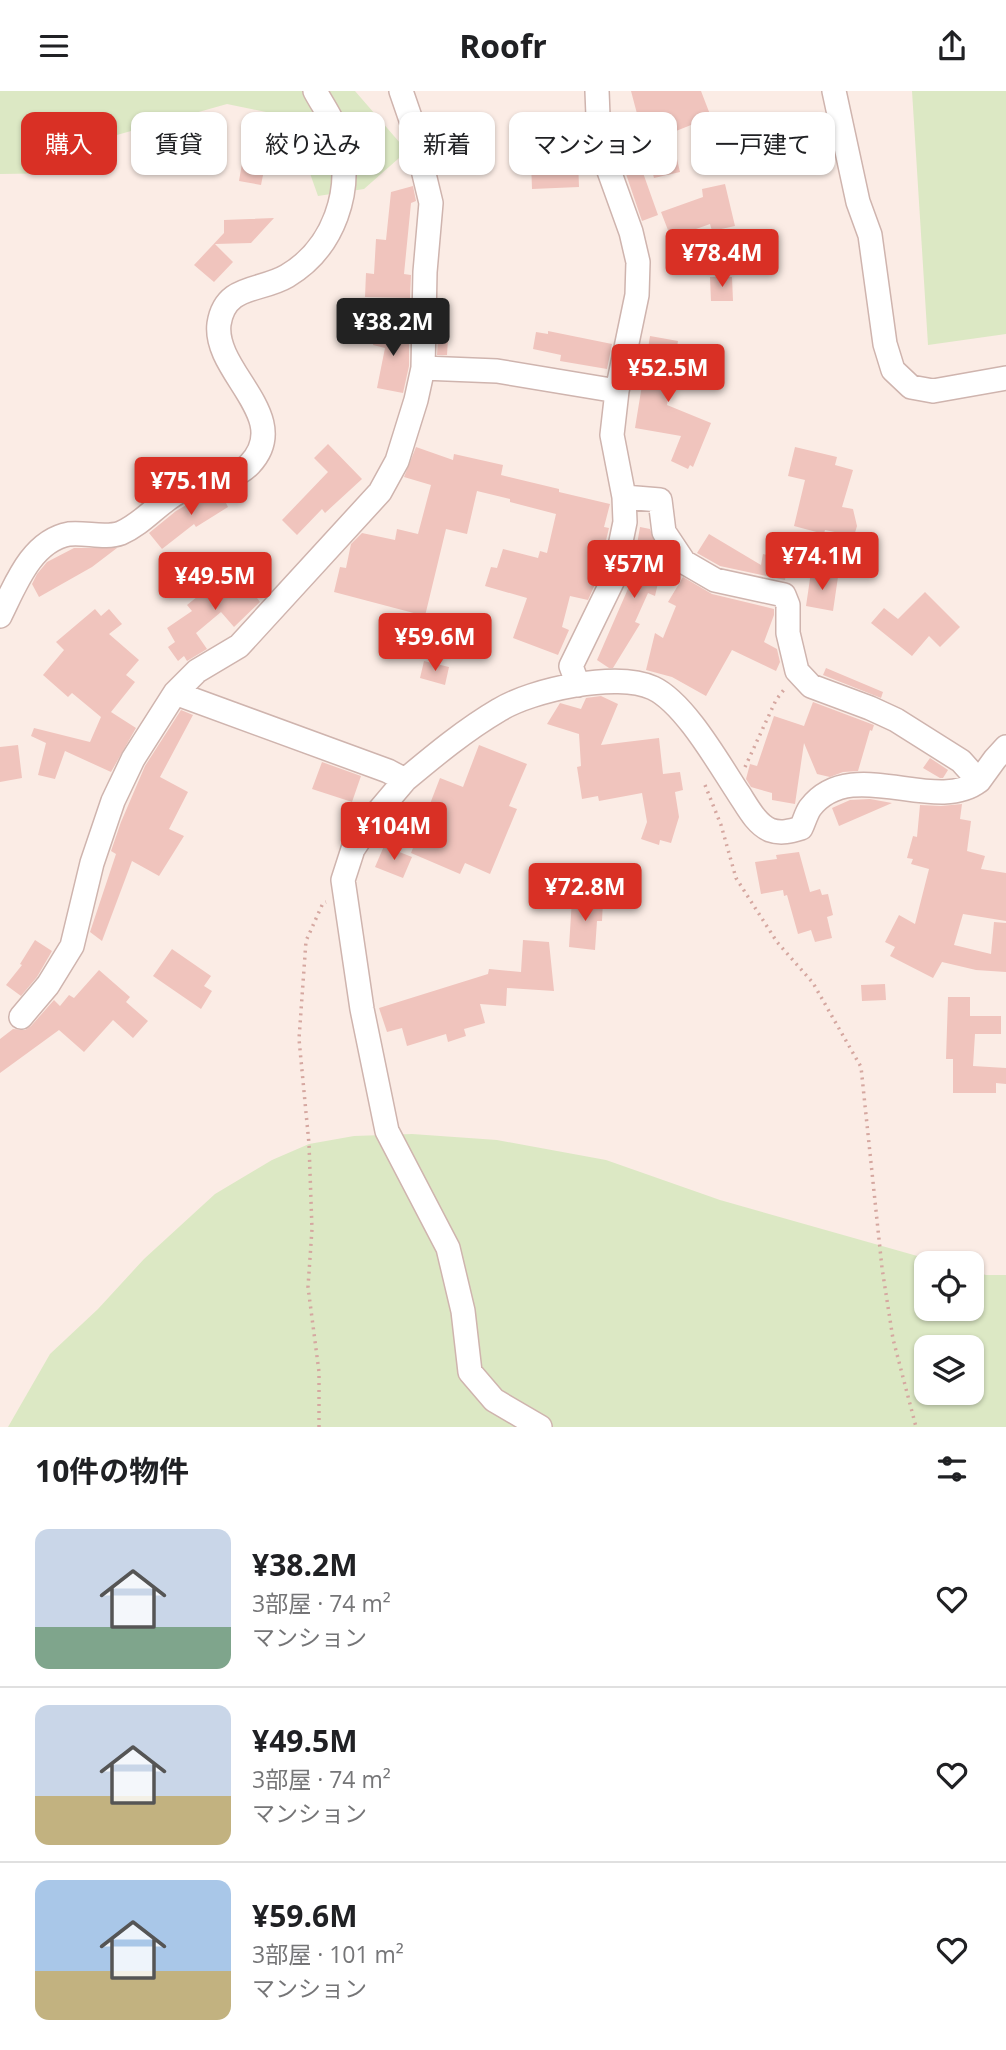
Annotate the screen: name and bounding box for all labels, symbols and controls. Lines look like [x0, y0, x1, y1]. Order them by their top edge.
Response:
text: Roofr [459, 24, 547, 67]
icon: menu [35, 27, 73, 65]
icon: share [933, 27, 971, 65]
chip: 購入 [21, 112, 117, 175]
chip: 賃貸 [131, 112, 227, 175]
chip: 絞り込み [241, 112, 385, 175]
chip: 新着 [399, 112, 495, 175]
chip: マンション [509, 112, 677, 175]
chip: 一戸建て [691, 112, 835, 175]
pin: ¥78.4M [665, 229, 779, 289]
text: ¥78.4M [682, 236, 762, 268]
pin: ¥38.2M [336, 299, 450, 358]
text: ¥38.2M [353, 305, 433, 337]
pin: ¥52.5M [611, 345, 725, 404]
text: ¥52.5M [628, 351, 708, 383]
pin: ¥75.1M [134, 457, 248, 517]
text: ¥75.1M [151, 464, 231, 496]
pin: ¥74.1M [765, 533, 879, 592]
text: ¥74.1M [782, 539, 862, 571]
pin: ¥57M [593, 540, 675, 600]
text: ¥57M [603, 547, 665, 579]
pin: ¥49.5M [158, 553, 272, 612]
text: ¥49.5M [175, 559, 255, 591]
pin: ¥59.6M [378, 613, 492, 673]
text: ¥59.6M [395, 620, 475, 652]
pin: ¥104M [345, 803, 443, 862]
text: ¥104M [357, 809, 431, 841]
pin: ¥72.8M [528, 863, 642, 923]
text: ¥72.8M [545, 870, 625, 902]
map controls [914, 1251, 984, 1405]
button: locate [914, 1251, 984, 1321]
button: layers [914, 1335, 984, 1405]
text: 10件の物件 [35, 1450, 189, 1491]
icon: filters [933, 1450, 971, 1488]
text: ¥38.2M [252, 1544, 357, 1585]
icon: home [91, 1557, 175, 1641]
icon: heart [933, 1580, 971, 1618]
text: 3部屋 · 74 m² [252, 1587, 391, 1619]
text: マンション [252, 1621, 367, 1653]
text: ¥49.5M [252, 1720, 357, 1761]
icon: home [91, 1733, 175, 1817]
icon: heart [933, 1756, 971, 1794]
text: 3部屋 · 74 m² [252, 1763, 391, 1795]
text: マンション [252, 1797, 367, 1829]
text: ¥59.6M [252, 1895, 357, 1936]
icon: home [91, 1908, 175, 1992]
icon: heart [933, 1931, 971, 1969]
text: 3部屋 · 101 m² [252, 1938, 404, 1970]
text: マンション [252, 1972, 367, 2004]

